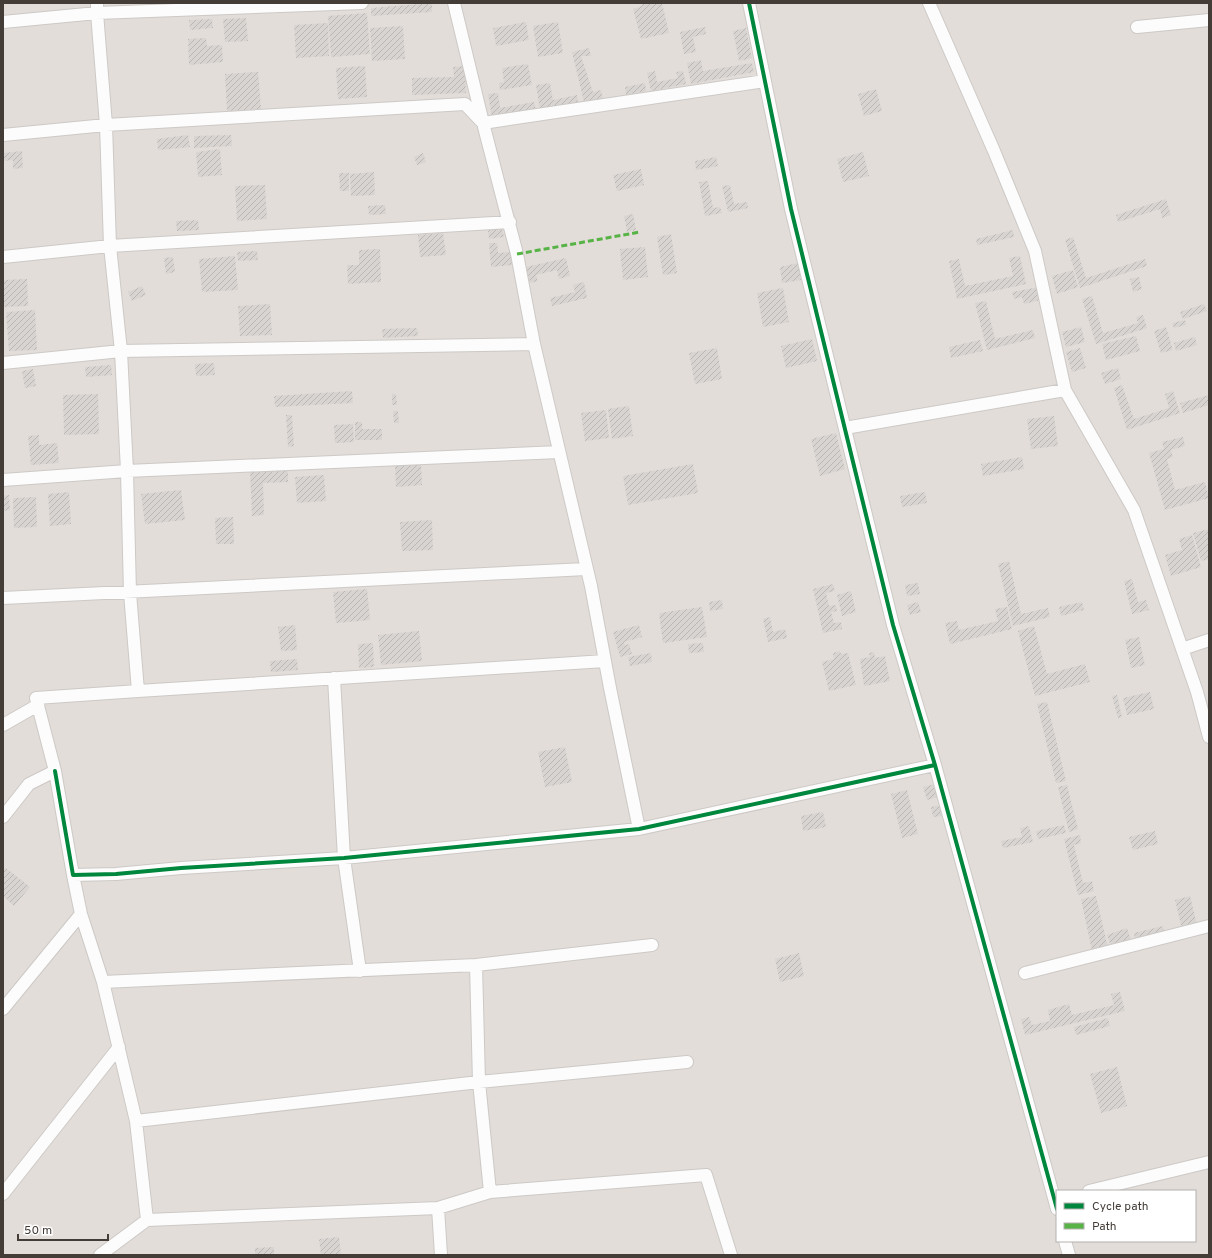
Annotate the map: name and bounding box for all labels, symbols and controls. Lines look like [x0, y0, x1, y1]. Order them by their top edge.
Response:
legend [1056, 1190, 1196, 1242]
text: Cycle path [1092, 1199, 1149, 1215]
scale bar [18, 1216, 108, 1242]
text: Path [1092, 1219, 1117, 1235]
text: 50 m [24, 1223, 52, 1239]

